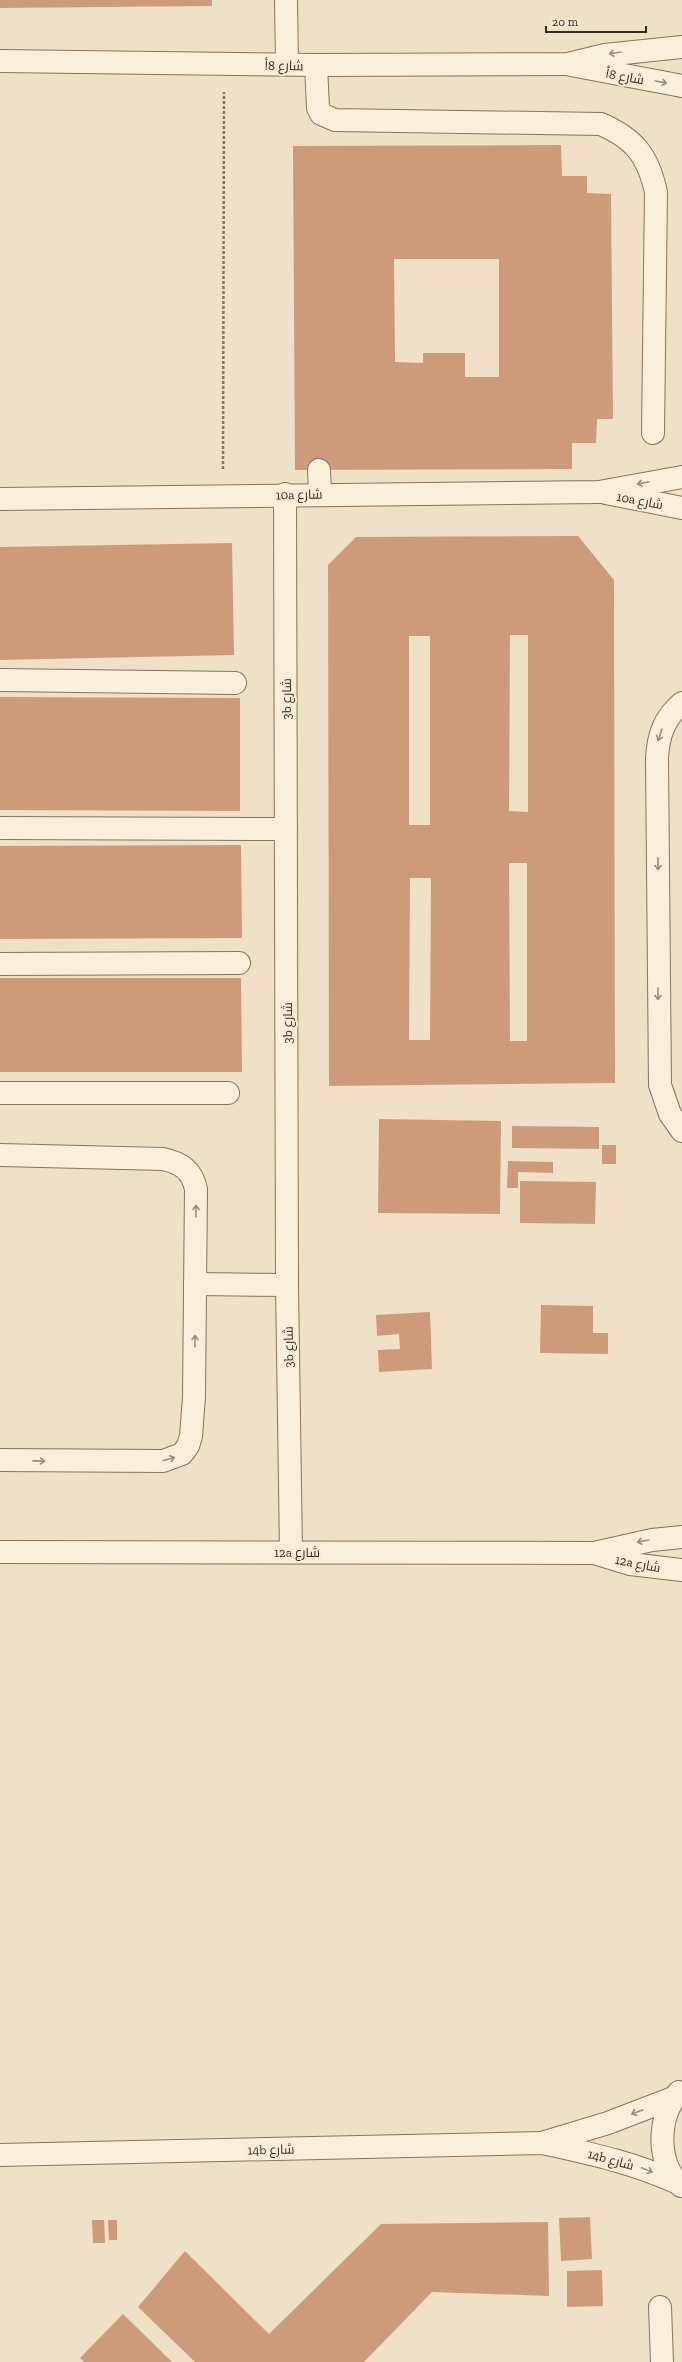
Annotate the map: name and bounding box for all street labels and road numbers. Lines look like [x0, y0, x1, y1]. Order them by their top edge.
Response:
street label: شارع 8أ [265, 57, 303, 74]
street label: شارع 8أ [604, 65, 645, 88]
street label: 10a شارع [275, 487, 323, 503]
street label: 10a شارع [615, 489, 664, 513]
street label: 3b شارع [279, 678, 295, 720]
street label: 3b شارع [280, 1002, 296, 1044]
street label: 3b شارع [281, 1326, 297, 1368]
street label: 12a شارع [274, 1545, 320, 1561]
street label: 12a شارع [614, 1552, 662, 1576]
street label: 14b شارع [247, 2142, 295, 2158]
street label: 14b شارع [586, 2146, 636, 2174]

